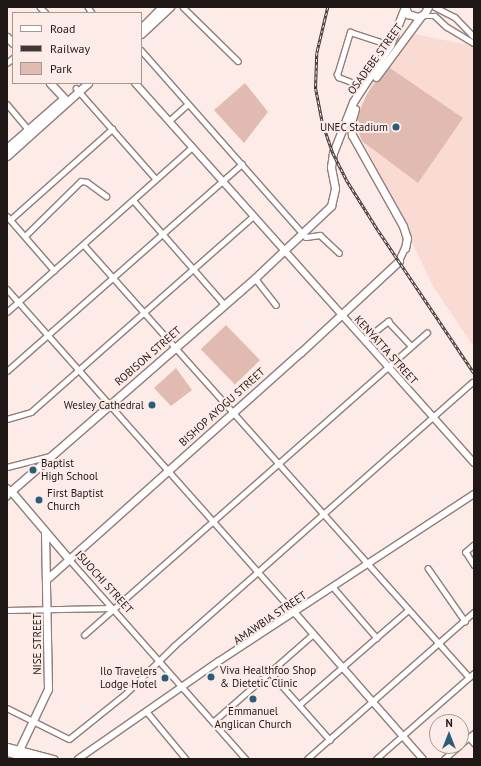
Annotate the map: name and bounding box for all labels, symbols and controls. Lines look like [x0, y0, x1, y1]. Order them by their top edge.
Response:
legend [12, 12, 142, 84]
text: Road [50, 21, 75, 36]
street label: OSADEBE STREET [345, 21, 405, 97]
text: Railway [50, 41, 90, 56]
text: Park [50, 61, 72, 76]
place label: UNEC Stadium [320, 120, 388, 134]
marker: UNEC Stadium [391, 122, 401, 132]
street label: KENYATTA STREET [351, 313, 421, 387]
street label: ROBISON STREET [112, 324, 184, 388]
street label: BISHOP AYOGU STREET [176, 365, 268, 449]
place label: Wesley Cathedral [63, 398, 144, 412]
marker: Wesley Cathedral [147, 400, 157, 410]
place label: Baptist High School [41, 457, 98, 483]
marker: Baptist High School [28, 465, 38, 475]
place label: First Baptist Church [47, 487, 104, 513]
marker: First Baptist Church [34, 495, 44, 505]
street label: ISUOCHI STREET [72, 548, 136, 616]
street label: AMAWBIA STREET [231, 589, 309, 647]
street label: NISE STREET [30, 613, 44, 675]
place label: Viva Healthfoo Shop & Dietetic Clinic [220, 664, 316, 690]
place label: Ilo Travelers Lodge Hotel [100, 665, 157, 691]
marker: Viva Healthfoo Shop & Dietetic Clinic [205, 671, 217, 683]
marker: Ilo Travelers Lodge Hotel [160, 673, 170, 683]
marker: Emmanuel Anglican Church [248, 694, 258, 704]
place label: Emmanuel Anglican Church [215, 705, 291, 731]
north arrow [429, 714, 469, 754]
text: N [445, 716, 453, 730]

